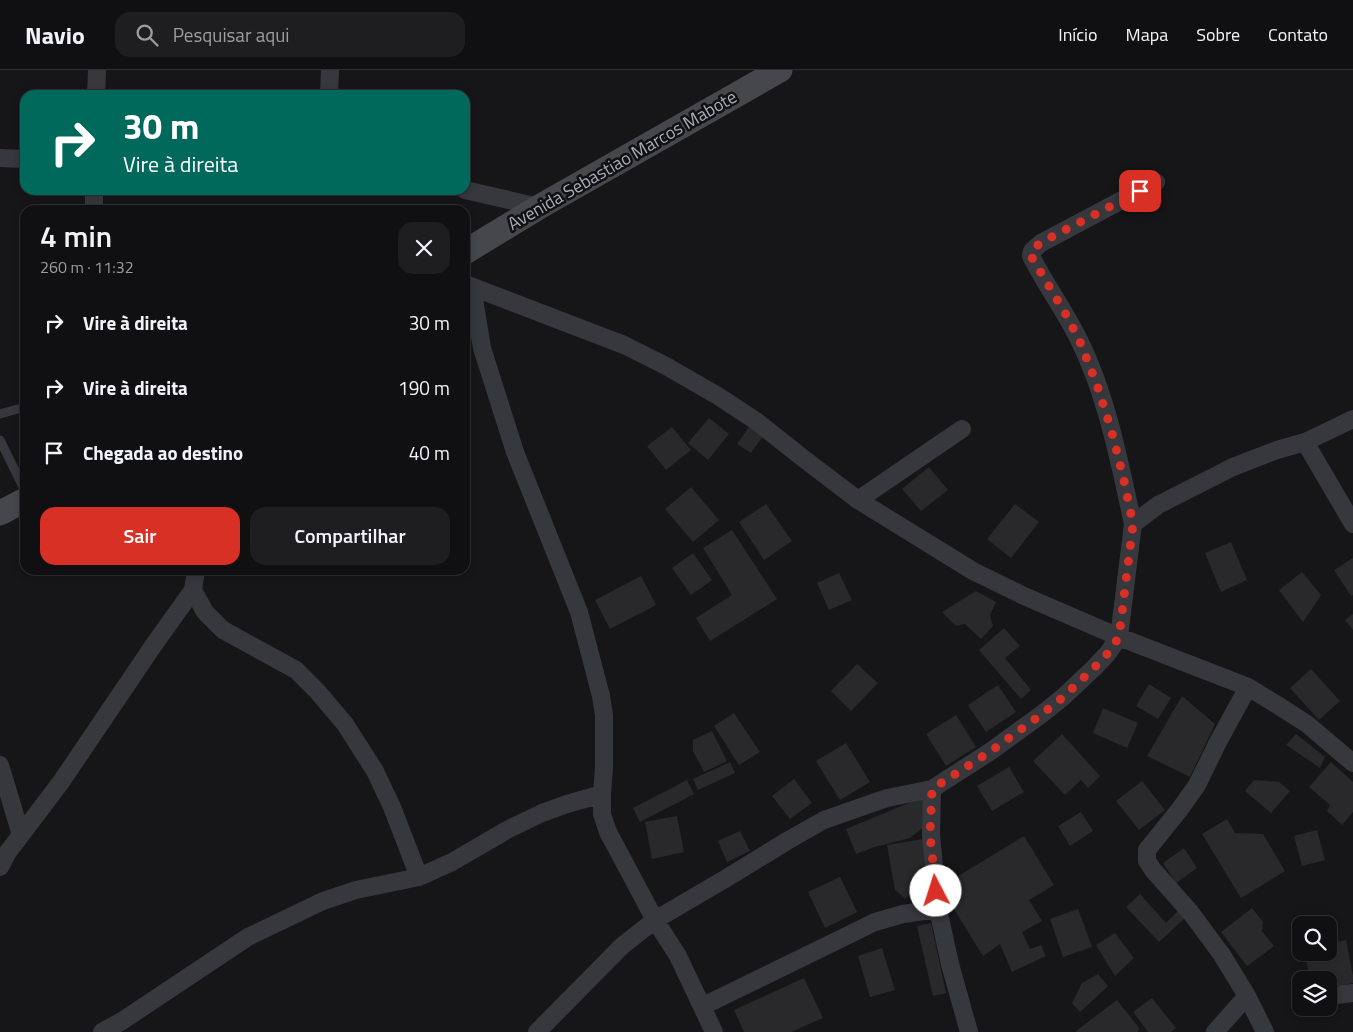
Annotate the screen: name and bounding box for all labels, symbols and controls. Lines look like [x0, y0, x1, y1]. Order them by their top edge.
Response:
search box [115, 12, 465, 57]
text: Navio [25, 17, 85, 53]
text: Pesquisar aqui [173, 20, 289, 49]
icon: search [133, 21, 161, 49]
text: Início [1058, 21, 1098, 48]
text: Mapa [1126, 21, 1168, 48]
text: Sobre [1196, 21, 1240, 48]
text: Contato [1268, 21, 1328, 48]
street label: Avenida Sebastiao Marcos Mabote [502, 83, 742, 237]
text: 30 m [123, 99, 199, 153]
icon: right [40, 110, 105, 175]
text: Vire à direita [123, 147, 238, 181]
pin [1119, 170, 1161, 212]
icon: arrive [1126, 177, 1154, 205]
text: 4 min [40, 213, 112, 259]
button: close [398, 222, 450, 274]
text: 260 m · 11:32 [40, 255, 134, 279]
text: Vire à direita [83, 308, 188, 337]
text: 30 m [409, 308, 450, 337]
icon: right [40, 309, 68, 337]
text: Vire à direita [83, 373, 188, 402]
text: 190 m [398, 373, 450, 402]
icon: right [40, 374, 68, 402]
text: Chegada ao destino [83, 438, 243, 467]
text: 40 m [409, 438, 450, 467]
icon: arrive [40, 439, 68, 467]
button: Sair [40, 507, 240, 565]
button: Compartilhar [250, 507, 450, 565]
position arrow [909, 864, 961, 916]
map controls [1292, 916, 1337, 1016]
button: search [1292, 916, 1337, 961]
button: layers [1292, 971, 1337, 1016]

